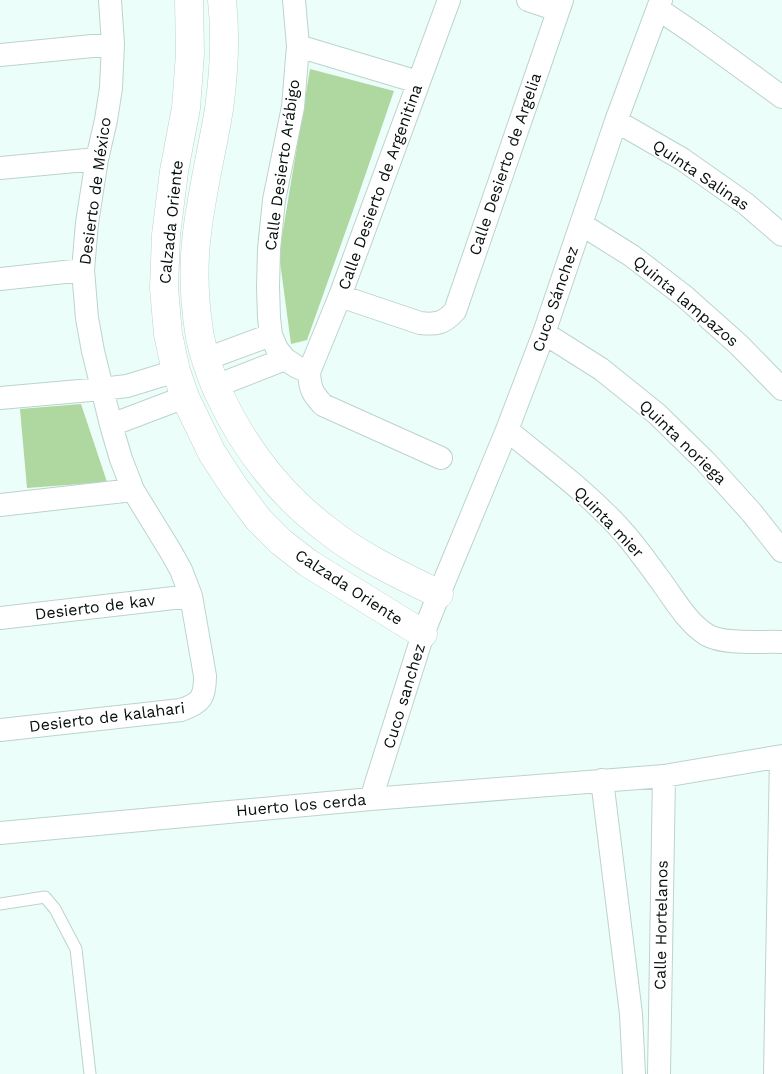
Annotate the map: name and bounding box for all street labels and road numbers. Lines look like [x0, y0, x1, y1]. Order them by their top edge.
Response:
street label: Calle Desierto de Argelia [465, 70, 545, 258]
street label: Calle Desierto Arábigo [261, 78, 303, 252]
street label: Calle Desierto de Argenitina [334, 82, 426, 292]
street label: Desierto de México [75, 116, 115, 266]
street label: Quinta Salinas [649, 136, 753, 214]
street label: Calzada Oriente [155, 159, 187, 285]
street label: Cuco Sánchez [528, 244, 582, 354]
street label: Quinta lampazos [630, 251, 742, 351]
street label: Quinta noriega [635, 396, 731, 488]
street label: Quinta mier [570, 482, 648, 562]
street label: Calzada Oriente [292, 545, 406, 629]
street label: Desierto de kav [34, 590, 157, 624]
street label: Cuco sanchez [379, 641, 429, 751]
street label: Desierto de kalahari [28, 698, 186, 736]
street label: Huerto los cerda [235, 790, 367, 820]
street label: Calle Hortelanos [650, 860, 672, 990]

